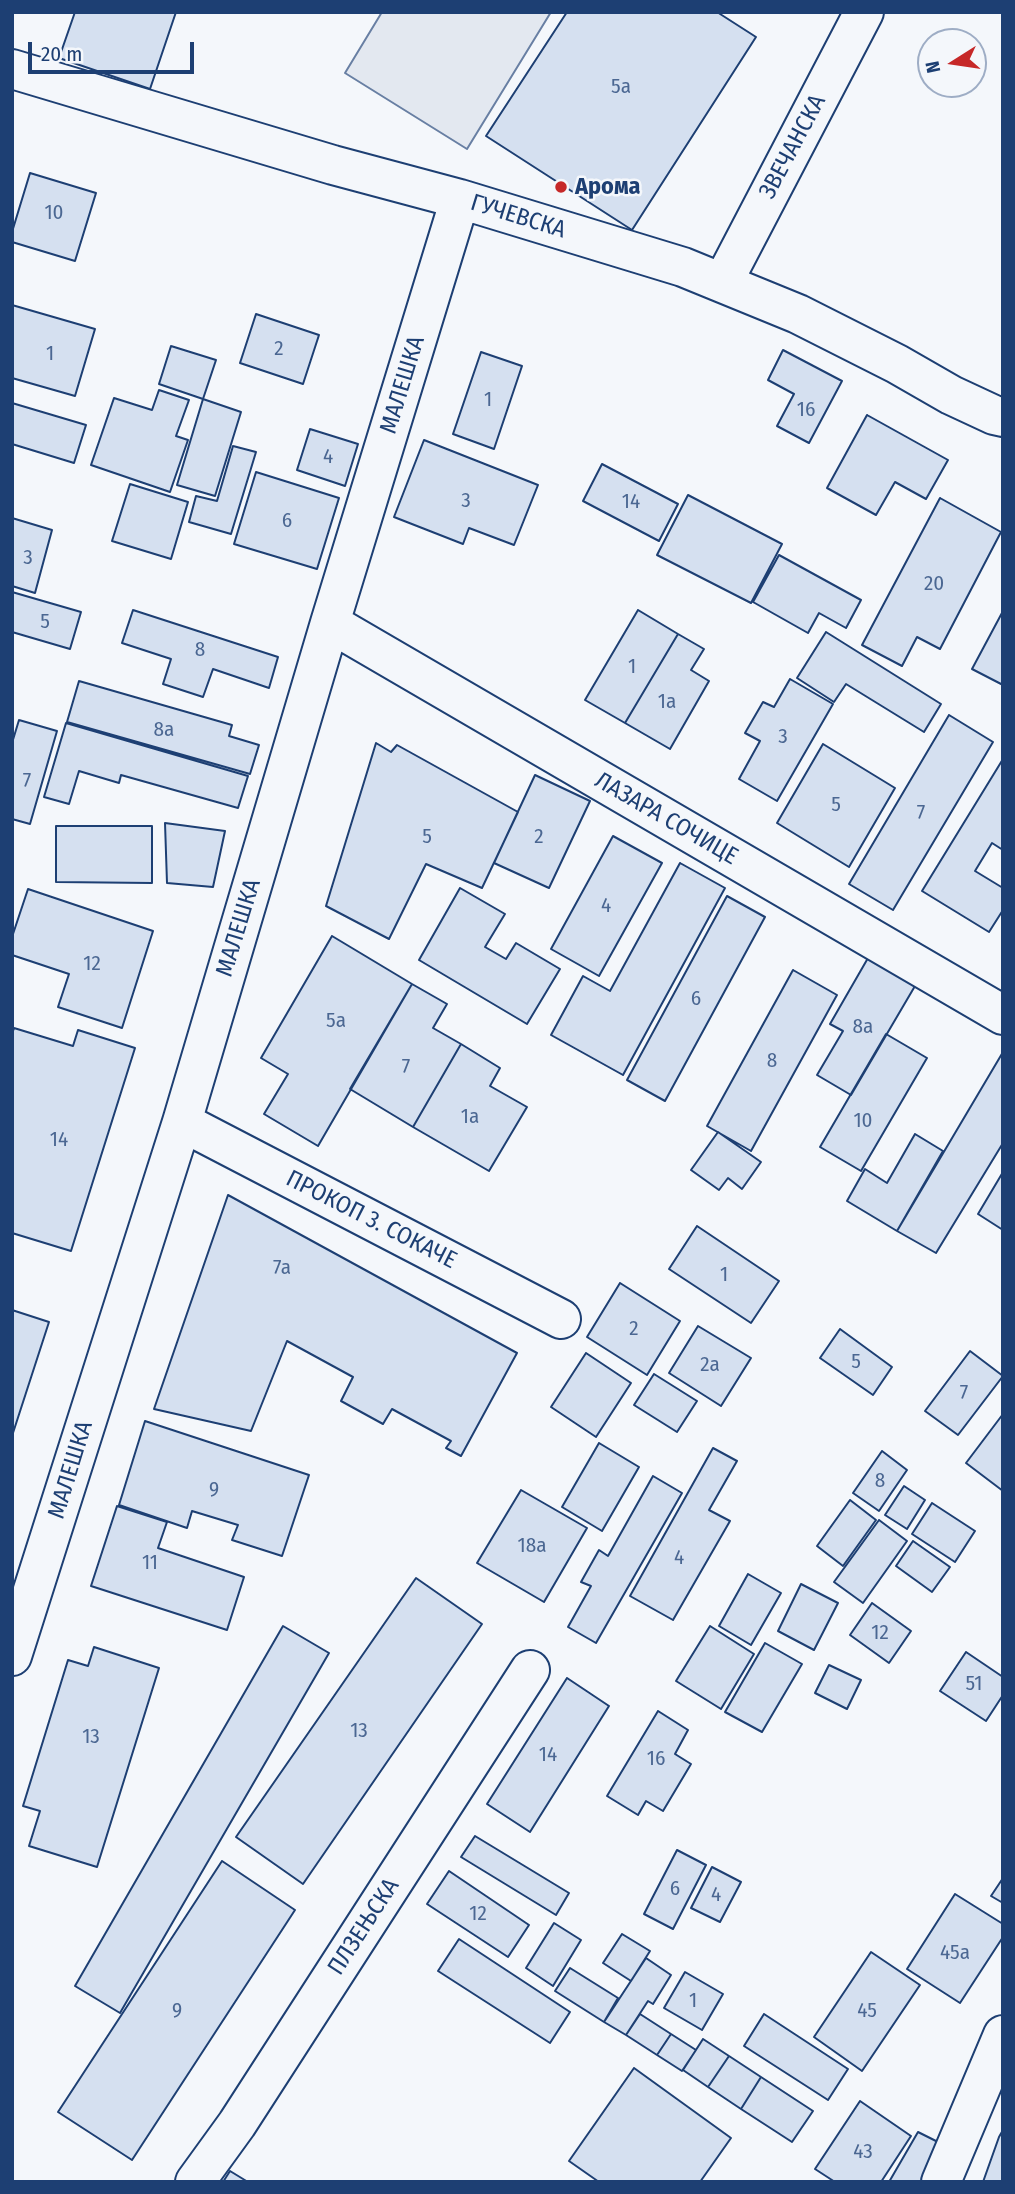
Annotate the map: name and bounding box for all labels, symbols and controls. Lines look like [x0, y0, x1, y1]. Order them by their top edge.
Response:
scale bar [32, 28, 198, 72]
north arrow [917, 28, 987, 98]
text: 20 m [41, 41, 82, 67]
text: N [920, 59, 945, 75]
house number: 5a [611, 74, 631, 100]
street label: ЗВЕЧАНСКА [754, 90, 832, 204]
place label: Арома [575, 173, 641, 201]
marker: Арома [553, 179, 569, 195]
street label: ГУЧЕВСКА [467, 189, 569, 245]
house number: 10 [44, 200, 64, 226]
street label: МАЛЕШКА [375, 333, 431, 437]
house number: 2 [274, 336, 284, 362]
house number: 1 [46, 341, 54, 367]
house number: 1 [484, 387, 492, 413]
house number: 16 [797, 397, 815, 423]
house number: 4 [323, 444, 333, 470]
house number: 3 [461, 488, 471, 514]
house number: 14 [622, 489, 640, 515]
house number: 6 [282, 508, 292, 534]
house number: 3 [23, 545, 33, 571]
house number: 20 [924, 571, 944, 597]
house number: 5 [40, 609, 50, 635]
house number: 8 [195, 637, 205, 663]
house number: 1 [628, 654, 636, 680]
house number: 1a [658, 689, 676, 715]
house number: 8a [154, 717, 174, 743]
house number: 3 [778, 724, 788, 750]
street label: ЛАЗАРА СОЧИЦЕ [589, 766, 743, 872]
house number: 7 [23, 768, 31, 794]
house number: 5 [831, 792, 841, 818]
house number: 7 [917, 800, 925, 826]
house number: 5 [422, 824, 432, 850]
house number: 2 [534, 824, 544, 850]
street label: МАЛЕШКА [211, 876, 267, 980]
house number: 4 [601, 893, 611, 919]
house number: 12 [83, 951, 101, 977]
house number: 6 [691, 986, 701, 1012]
house number: 5a [326, 1008, 346, 1034]
house number: 8a [853, 1014, 873, 1040]
house number: 8 [767, 1048, 777, 1074]
house number: 7 [402, 1054, 410, 1080]
house number: 1a [461, 1104, 479, 1130]
house number: 10 [853, 1108, 873, 1134]
house number: 14 [50, 1127, 68, 1153]
street label: ПРОКОП 3. СОКАЧЕ [281, 1165, 461, 1275]
house number: 7a [273, 1255, 291, 1281]
house number: 1 [720, 1262, 728, 1288]
house number: 2 [629, 1316, 639, 1342]
house number: 5 [851, 1349, 861, 1375]
house number: 2a [700, 1352, 720, 1378]
house number: 7 [960, 1380, 968, 1406]
street label: МАЛЕШКА [43, 1418, 99, 1522]
house number: 8 [875, 1468, 885, 1494]
house number: 9 [209, 1477, 219, 1503]
house number: 18a [518, 1533, 546, 1559]
house number: 4 [674, 1545, 684, 1571]
house number: 11 [142, 1550, 158, 1576]
house number: 12 [871, 1620, 889, 1646]
house number: 51 [966, 1671, 982, 1697]
house number: 13 [350, 1718, 368, 1744]
house number: 13 [82, 1724, 100, 1750]
house number: 14 [539, 1742, 557, 1768]
house number: 16 [647, 1746, 665, 1772]
street label: ПЛЗЕЊСКА [322, 1873, 406, 1981]
house number: 6 [670, 1876, 680, 1902]
house number: 4 [711, 1882, 721, 1908]
house number: 12 [469, 1901, 487, 1927]
house number: 45a [940, 1940, 970, 1966]
house number: 1 [689, 1988, 697, 2014]
house number: 9 [172, 1998, 182, 2024]
house number: 45 [857, 1998, 877, 2024]
house number: 43 [853, 2139, 873, 2165]

